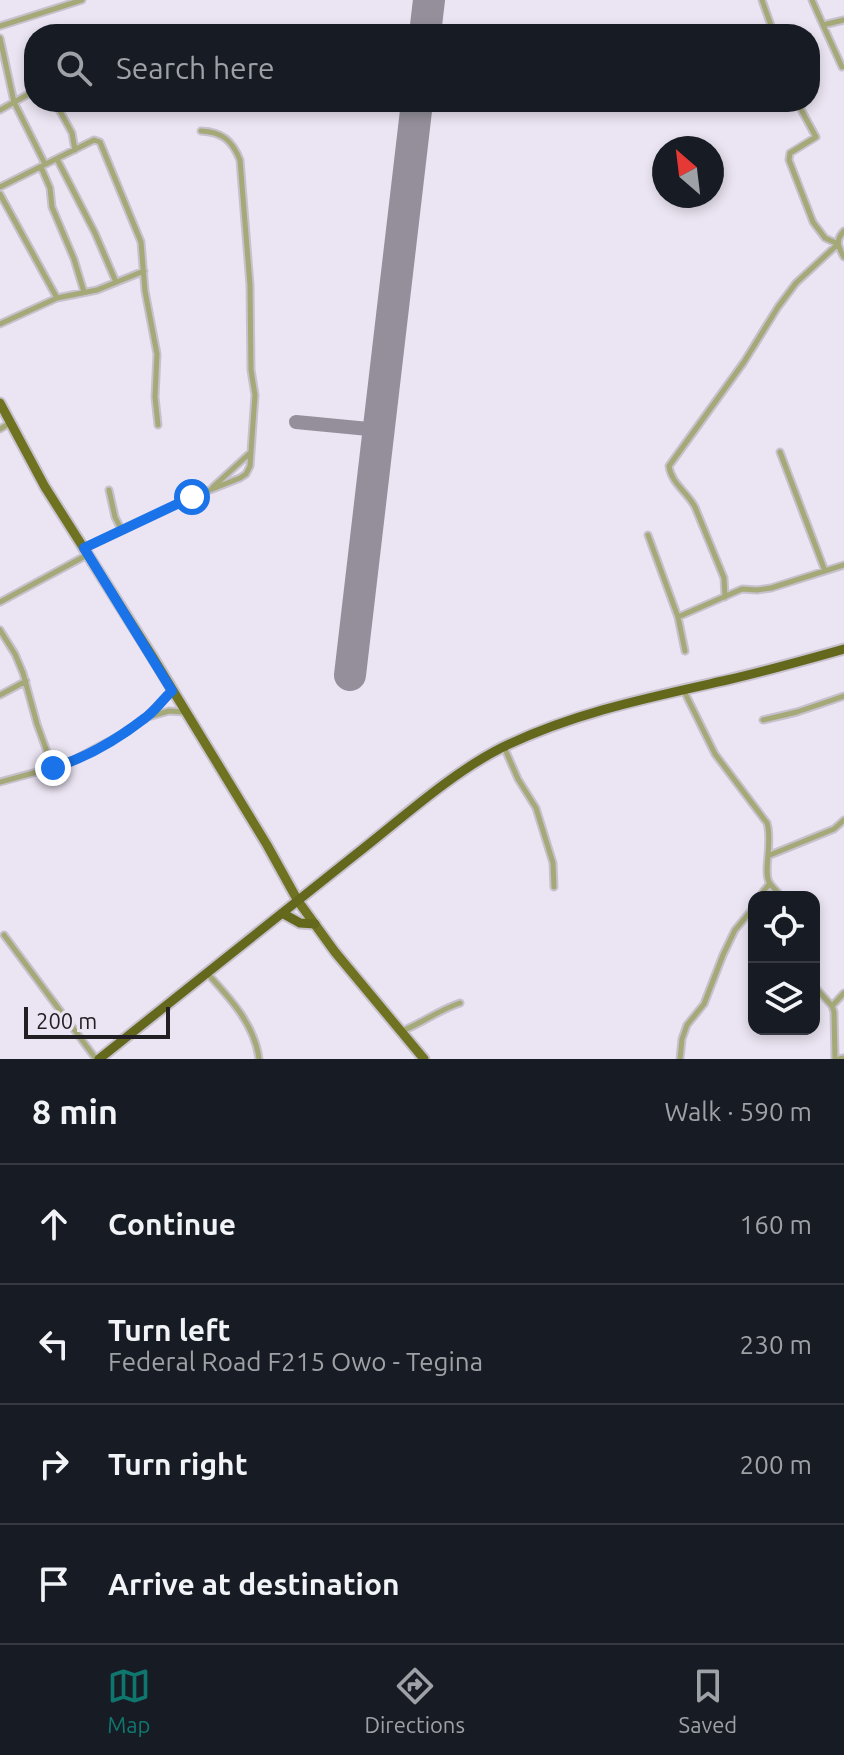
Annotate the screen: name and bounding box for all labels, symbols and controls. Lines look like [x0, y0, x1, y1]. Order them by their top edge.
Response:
search box [24, 24, 820, 112]
icon: search [52, 46, 96, 90]
text: Search here [116, 51, 275, 85]
north arrow [652, 136, 724, 208]
route start [174, 479, 210, 515]
route end [35, 750, 71, 786]
map controls [748, 891, 820, 1035]
button: locate [748, 891, 820, 963]
button: layers [748, 963, 820, 1035]
scale bar [24, 1003, 170, 1039]
text: 200 m [36, 1008, 97, 1033]
text: 8 min [32, 1092, 118, 1130]
text: Walk · 590 m [664, 1097, 812, 1126]
icon: ahead [32, 1202, 76, 1246]
text: Continue [108, 1207, 236, 1241]
text: 160 m [740, 1210, 812, 1239]
text: Turn left [108, 1313, 230, 1347]
icon: left [32, 1322, 76, 1366]
text: 230 m [740, 1330, 812, 1359]
text: Federal Road F215 Owo - Tegina [108, 1347, 483, 1376]
icon: right [32, 1442, 76, 1486]
text: Turn right [108, 1447, 248, 1481]
text: 200 m [740, 1450, 812, 1479]
icon: arrive [32, 1562, 76, 1606]
text: Arrive at destination [108, 1567, 400, 1601]
tab: Map [107, 1664, 151, 1737]
tab: Directions [364, 1664, 465, 1737]
tab: Saved [679, 1664, 737, 1737]

